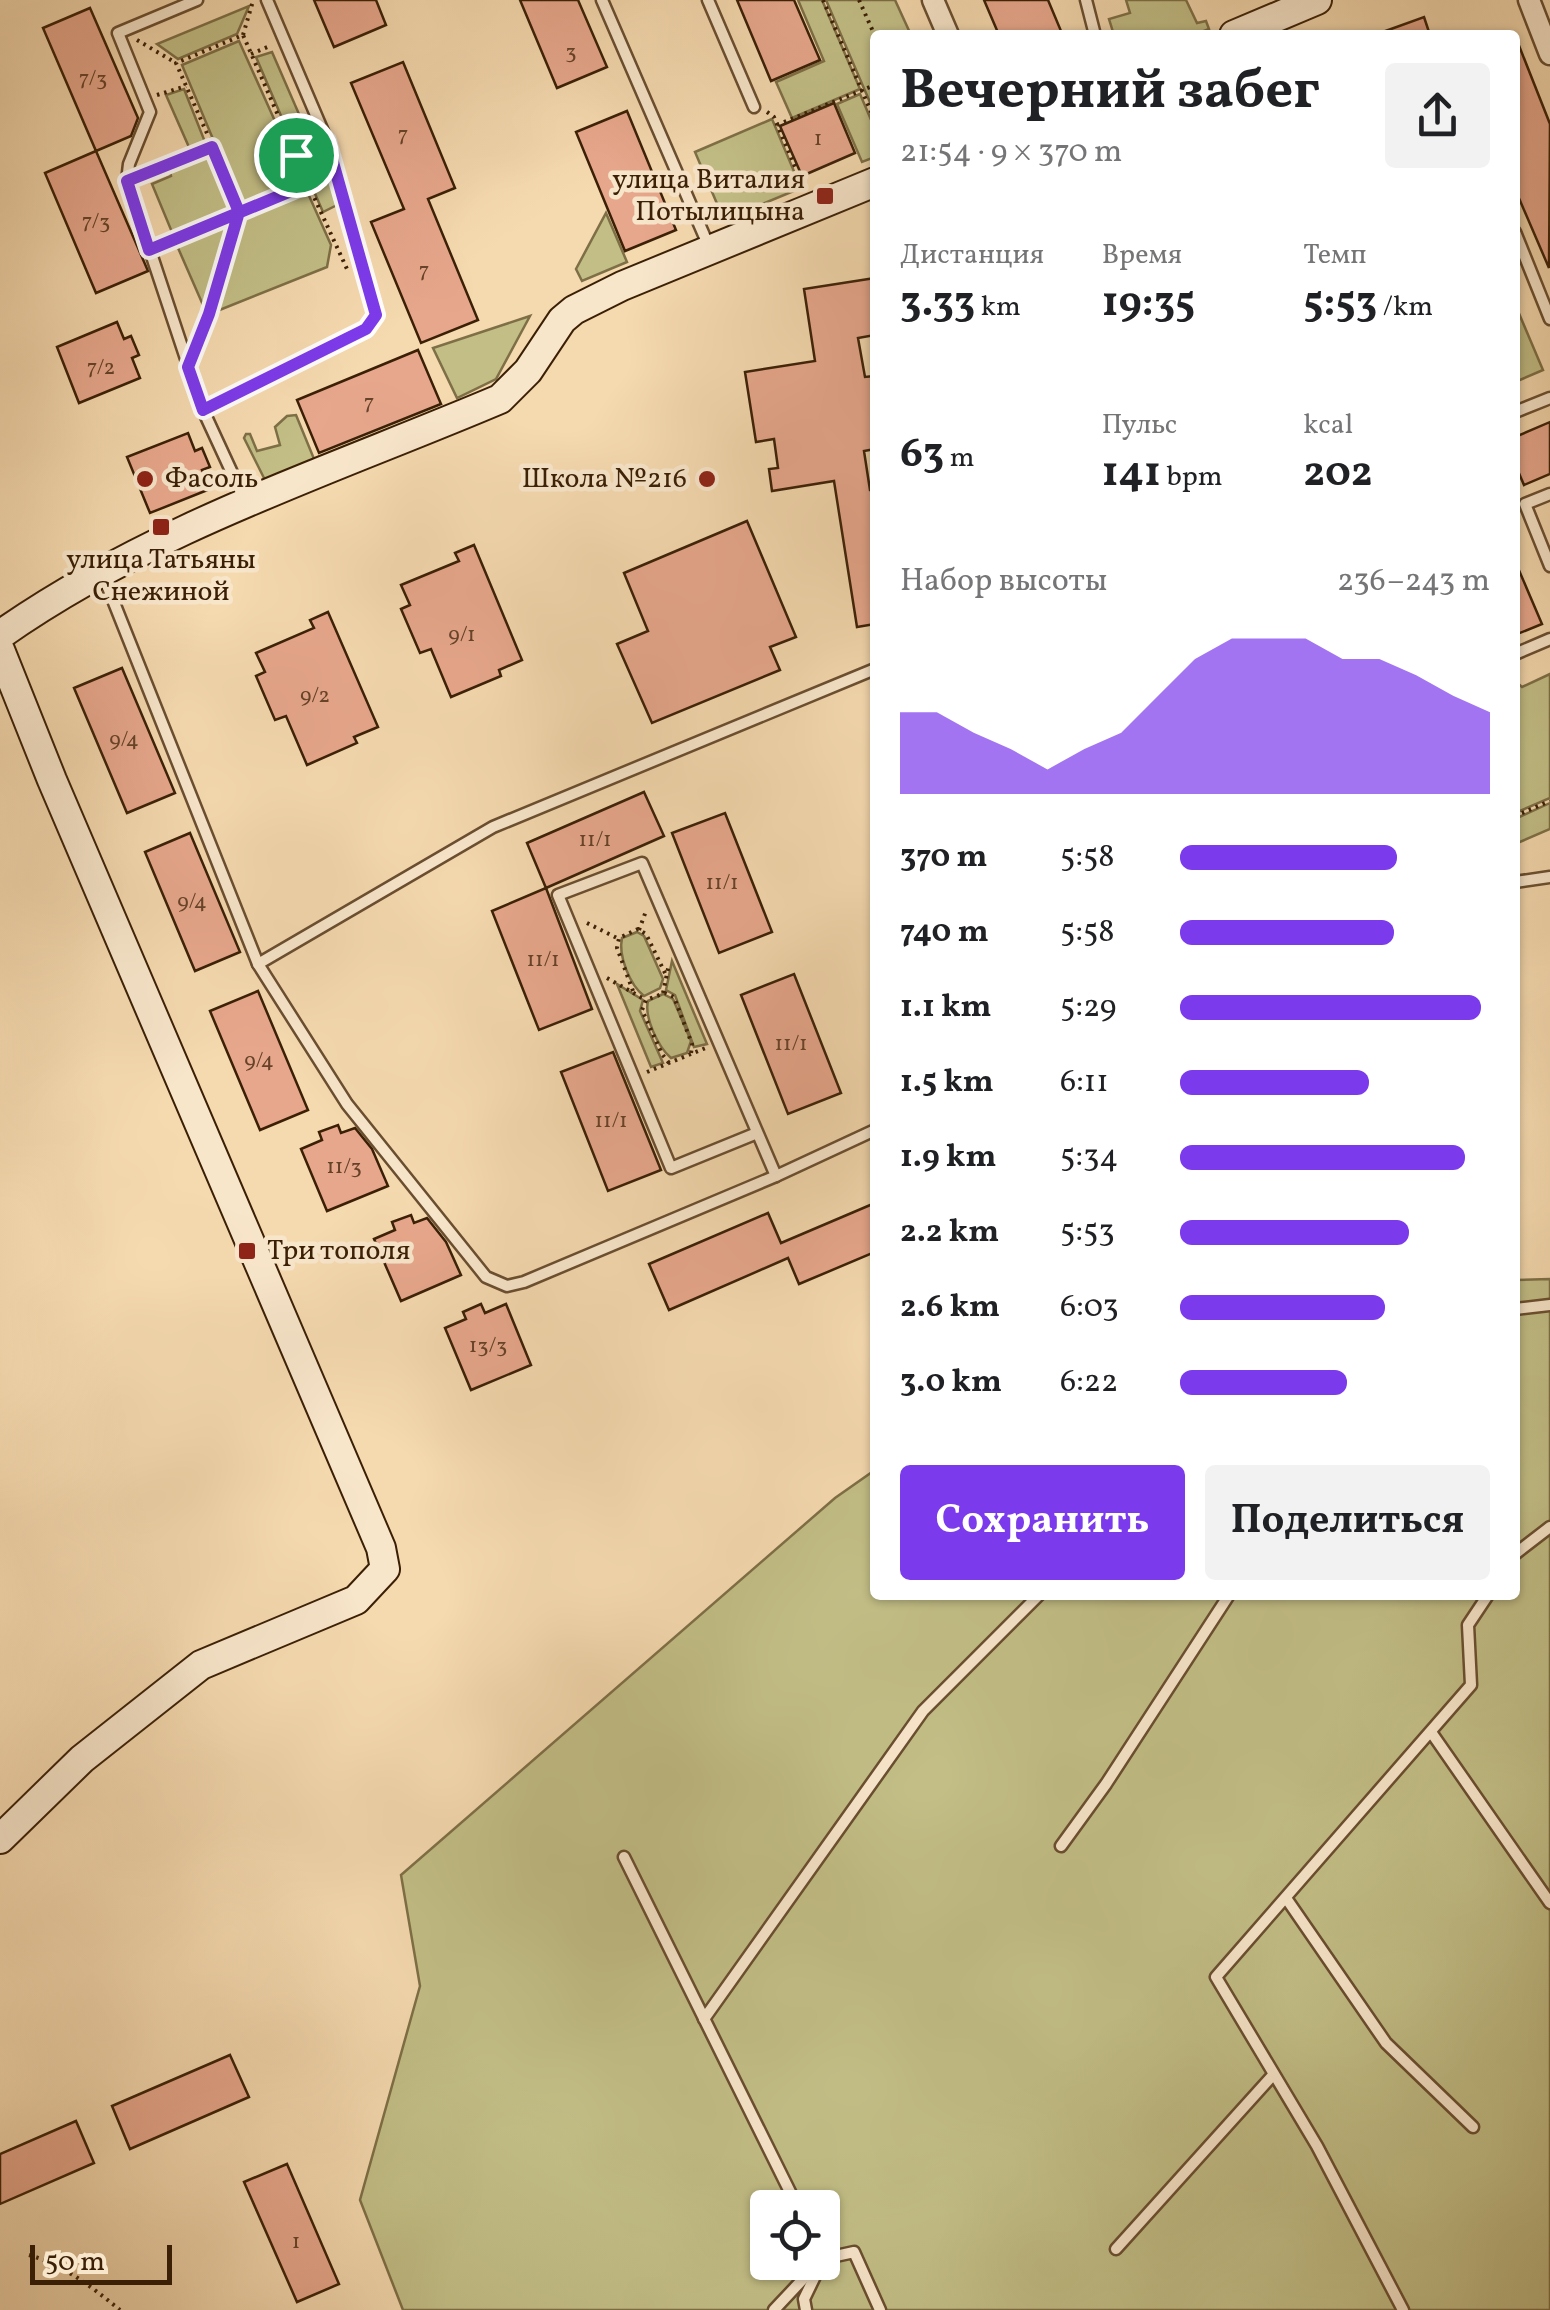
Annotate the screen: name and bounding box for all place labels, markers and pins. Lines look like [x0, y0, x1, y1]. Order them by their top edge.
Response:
pin [254, 113, 339, 198]
place label: улица Виталия Потылицына [612, 161, 805, 232]
marker: улица Виталия Потылицына [814, 185, 836, 207]
place label: Фасоль [165, 460, 258, 499]
place label: Школа №216 [522, 460, 687, 499]
marker: Фасоль [134, 468, 156, 490]
marker: Школа №216 [696, 468, 718, 490]
marker: улица Татьяны Снежиной [150, 516, 172, 538]
place label: улица Татьяны Снежиной [66, 541, 256, 612]
place label: Три тополя [267, 1232, 410, 1271]
marker: Три тополя [236, 1240, 258, 1262]

